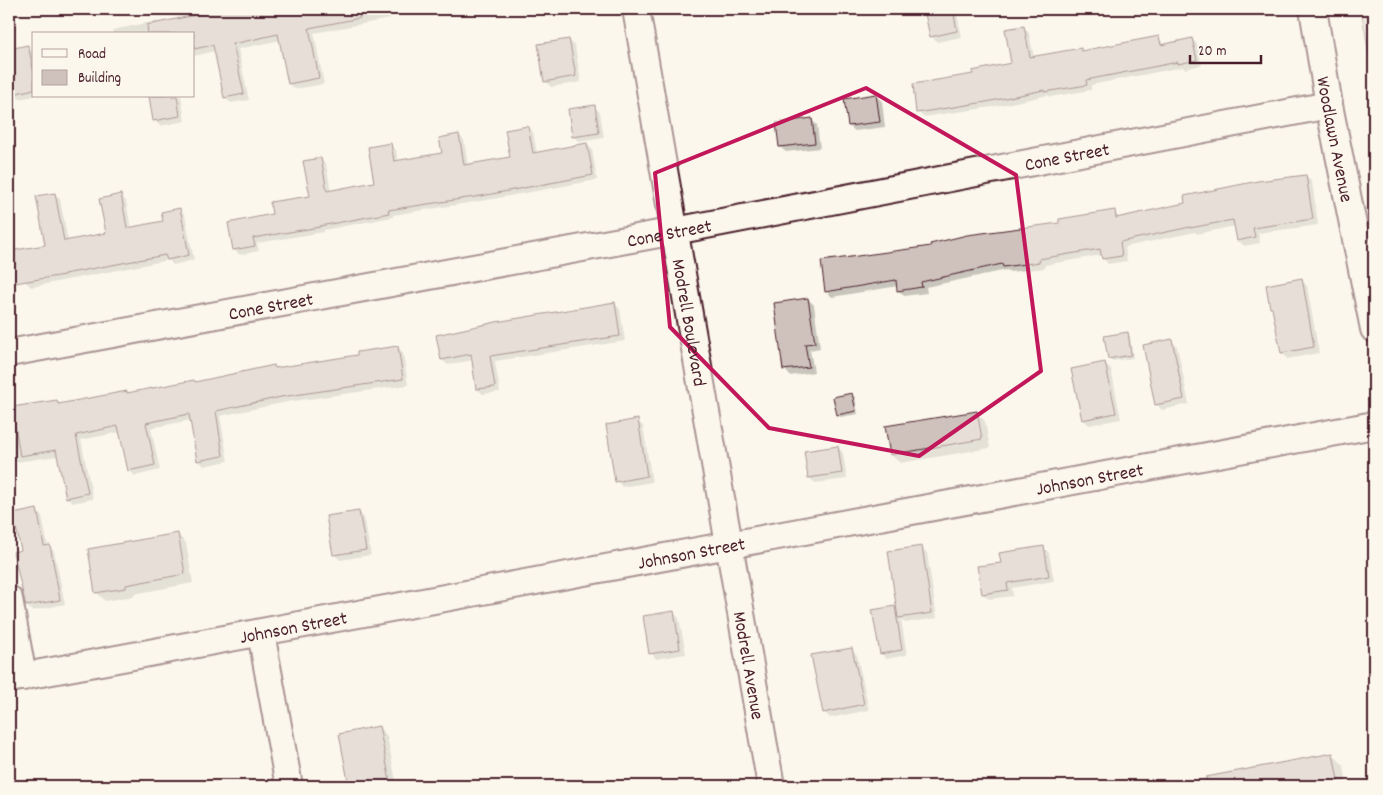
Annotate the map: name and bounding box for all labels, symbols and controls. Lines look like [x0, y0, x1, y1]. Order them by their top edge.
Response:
legend [32, 32, 195, 98]
scale bar [1190, 32, 1262, 64]
text: 20 m [1198, 41, 1226, 63]
text: Road [78, 44, 106, 66]
text: Building [78, 68, 121, 90]
street label: Woodlawn Avenue [1307, 75, 1358, 205]
street label: Cone Street [1023, 138, 1112, 180]
street label: Cone Street [625, 214, 714, 257]
street label: Modrell Boulevard [663, 257, 711, 389]
street label: Cone Street [227, 288, 316, 330]
street label: Johnson Street [1034, 458, 1146, 505]
street label: Johnson Street [636, 532, 748, 579]
street label: Johnson Street [238, 606, 350, 653]
street label: Modrell Avenue [724, 610, 769, 722]

